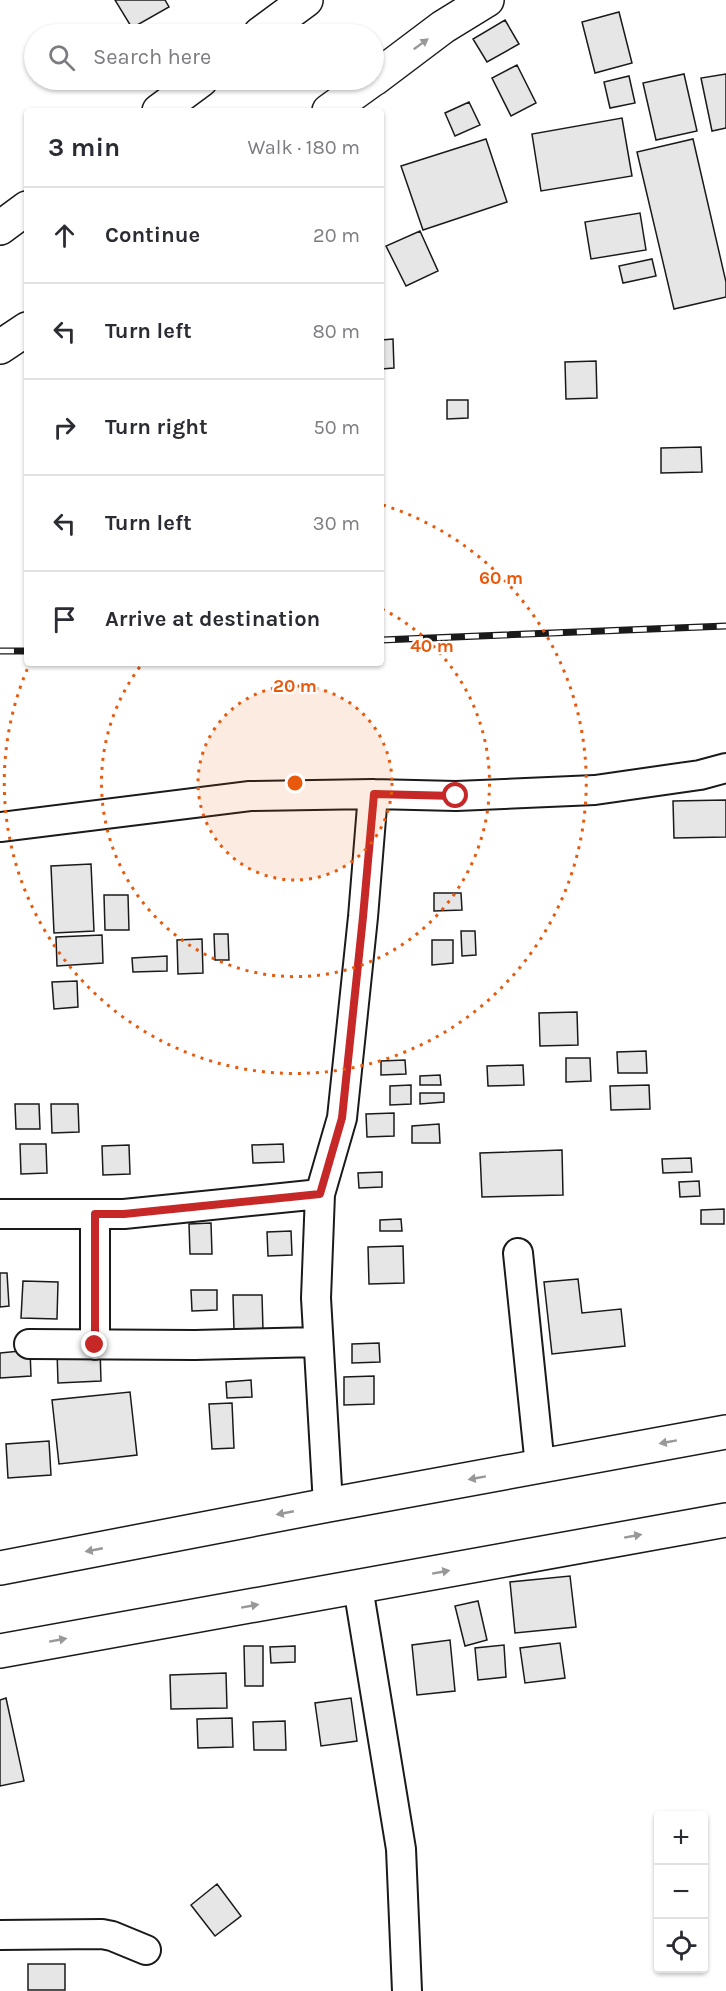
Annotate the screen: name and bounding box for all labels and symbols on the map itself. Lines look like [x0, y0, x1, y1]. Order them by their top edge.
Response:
one-way arrow [412, 38, 428, 50]
text: 60 m [479, 567, 523, 589]
text: 40 m [410, 635, 454, 657]
text: 20 m [273, 675, 317, 697]
centre of rings [285, 773, 305, 793]
route start [442, 782, 468, 808]
route end [81, 1331, 107, 1357]
one-way arrow [659, 1438, 678, 1447]
one-way arrow [467, 1473, 486, 1482]
one-way arrow [275, 1509, 294, 1518]
one-way arrow [624, 1532, 643, 1541]
one-way arrow [84, 1546, 103, 1555]
one-way arrow [432, 1567, 451, 1576]
one-way arrow [240, 1602, 259, 1611]
one-way arrow [48, 1635, 67, 1644]

